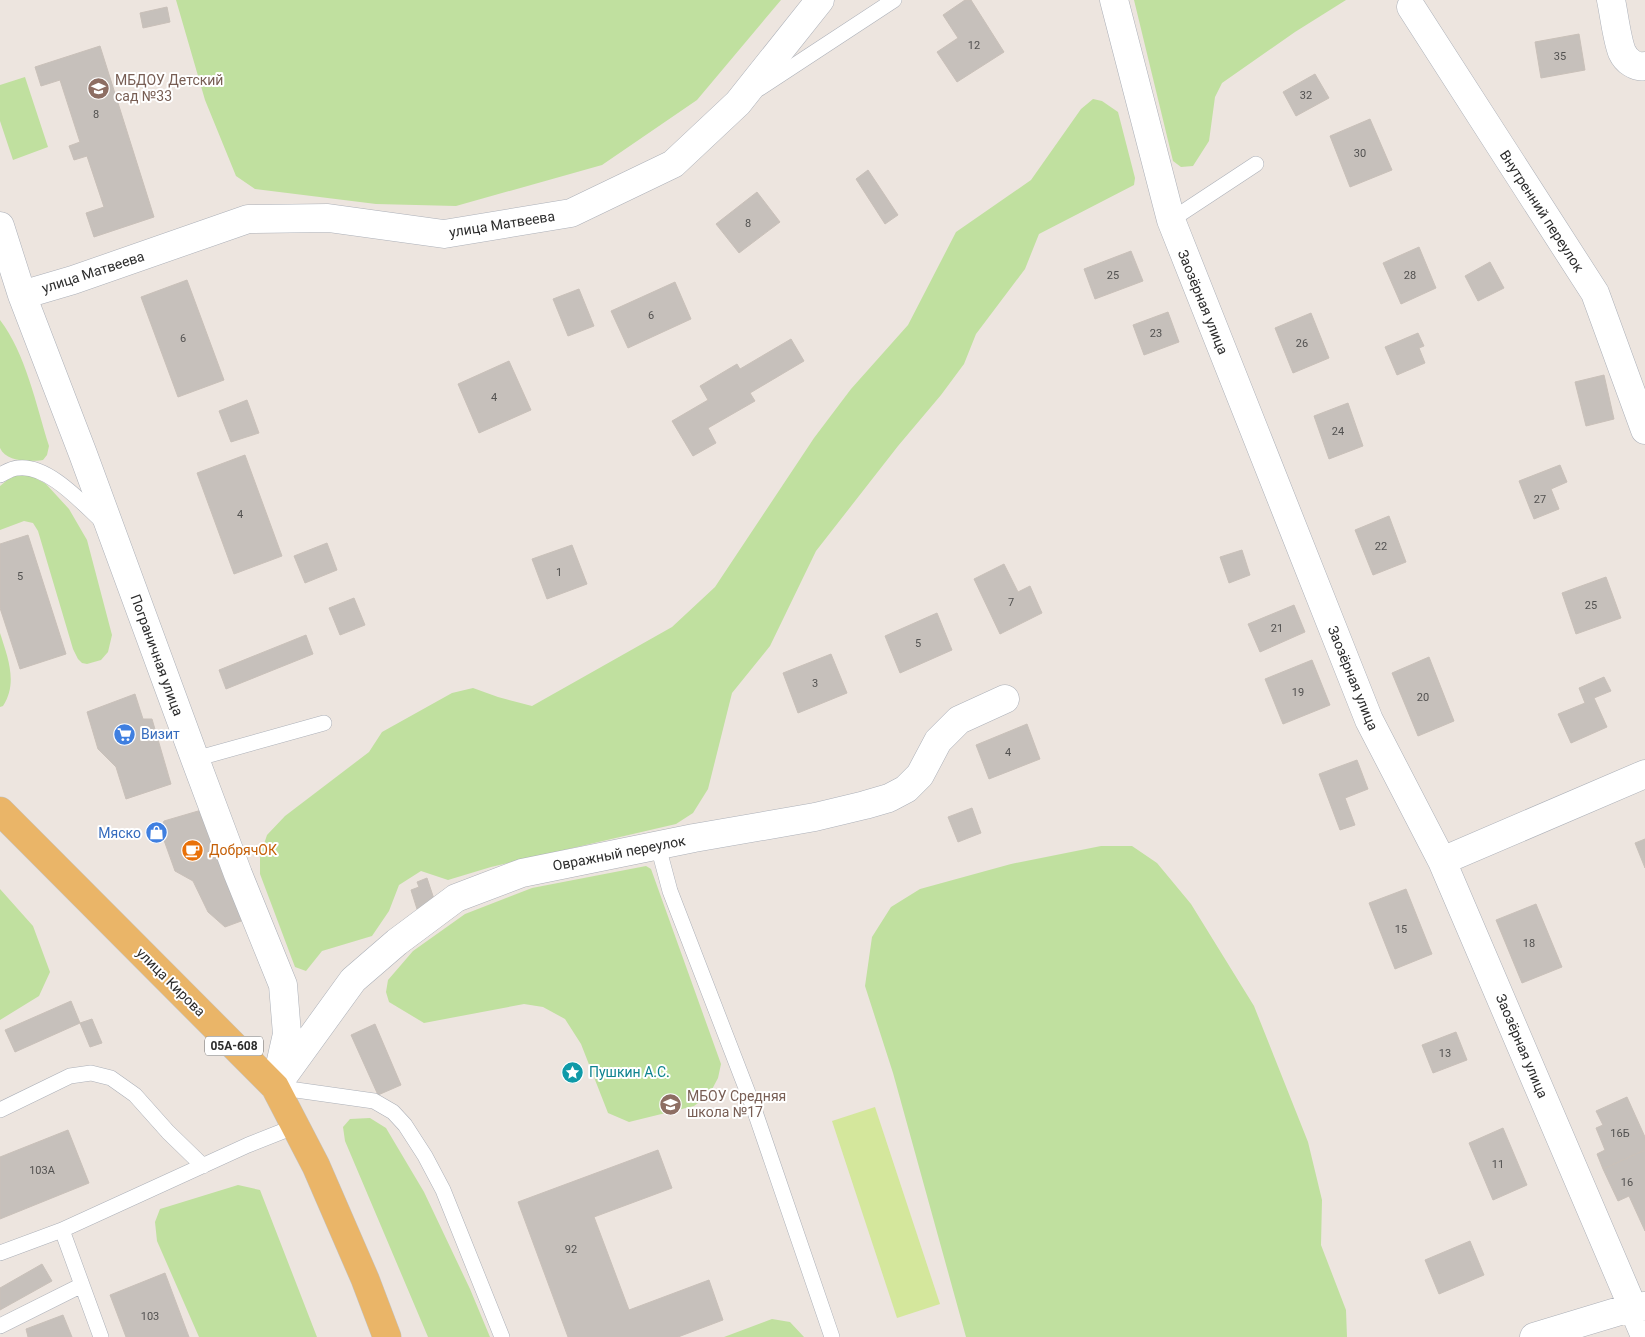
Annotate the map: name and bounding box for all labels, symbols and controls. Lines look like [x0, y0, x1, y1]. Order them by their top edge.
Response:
house number: 12 [968, 39, 980, 52]
house number: 35 [1554, 50, 1566, 63]
place label: МБДОУ Детский сад №33 [115, 72, 223, 104]
school or university icon: МБДОУ Детский сад №33 [87, 76, 111, 100]
house number: 32 [1300, 89, 1312, 102]
house number: 8 [93, 108, 99, 121]
house number: 30 [1354, 147, 1366, 160]
street label: Внутренний переулок [1497, 147, 1588, 275]
street label: улица Матвеева [448, 208, 556, 240]
house number: 8 [745, 217, 751, 230]
street label: Заозёрная улица [1175, 247, 1231, 357]
street label: улица Матвеева [40, 248, 146, 296]
house number: 25 [1107, 269, 1119, 282]
house number: 28 [1404, 269, 1416, 282]
house number: 6 [648, 309, 654, 322]
house number: 23 [1150, 327, 1162, 340]
house number: 6 [180, 332, 186, 345]
house number: 26 [1296, 337, 1308, 350]
house number: 4 [491, 391, 497, 404]
house number: 24 [1332, 425, 1344, 438]
house number: 27 [1534, 493, 1546, 506]
house number: 4 [237, 508, 243, 521]
house number: 22 [1375, 540, 1387, 553]
house number: 1 [556, 566, 562, 579]
house number: 5 [17, 570, 23, 583]
street label: Пограничная улица [128, 592, 186, 718]
house number: 7 [1008, 596, 1014, 609]
house number: 25 [1585, 599, 1597, 612]
house number: 21 [1271, 622, 1283, 635]
street label: Заозёрная улица [1325, 623, 1381, 733]
house number: 5 [915, 637, 921, 650]
house number: 3 [812, 677, 818, 690]
house number: 19 [1292, 686, 1304, 699]
house number: 20 [1417, 691, 1429, 704]
supermarket icon: Визит [113, 722, 137, 746]
place label: Визит [141, 726, 180, 742]
house number: 4 [1005, 746, 1011, 759]
shop icon: Мяско [145, 821, 169, 845]
place label: Мяско [98, 825, 141, 841]
street label: Овражный переулок [551, 832, 687, 874]
cafe icon: ДобрячОК [181, 838, 205, 862]
place label: ДобрячОК [209, 842, 277, 858]
house number: 15 [1395, 923, 1407, 936]
house number: 18 [1523, 937, 1535, 950]
street label: улица Кирова [133, 944, 209, 1020]
street label: Заозёрная улица [1493, 992, 1551, 1100]
road number: 05А-608 [205, 1036, 263, 1056]
house number: 13 [1439, 1047, 1451, 1060]
place icon: Пушкин А.С. [561, 1060, 585, 1084]
place label: Пушкин А.С. [589, 1064, 670, 1080]
place label: МБОУ Средняя школа №17 [687, 1088, 786, 1120]
school or university icon: МБОУ Средняя школа №17 [659, 1092, 683, 1116]
house number: 16Б [1610, 1127, 1630, 1140]
house number: 11 [1492, 1158, 1504, 1171]
house number: 103А [29, 1164, 56, 1177]
house number: 16 [1621, 1176, 1633, 1189]
house number: 92 [565, 1243, 577, 1256]
house number: 103 [141, 1310, 159, 1323]

